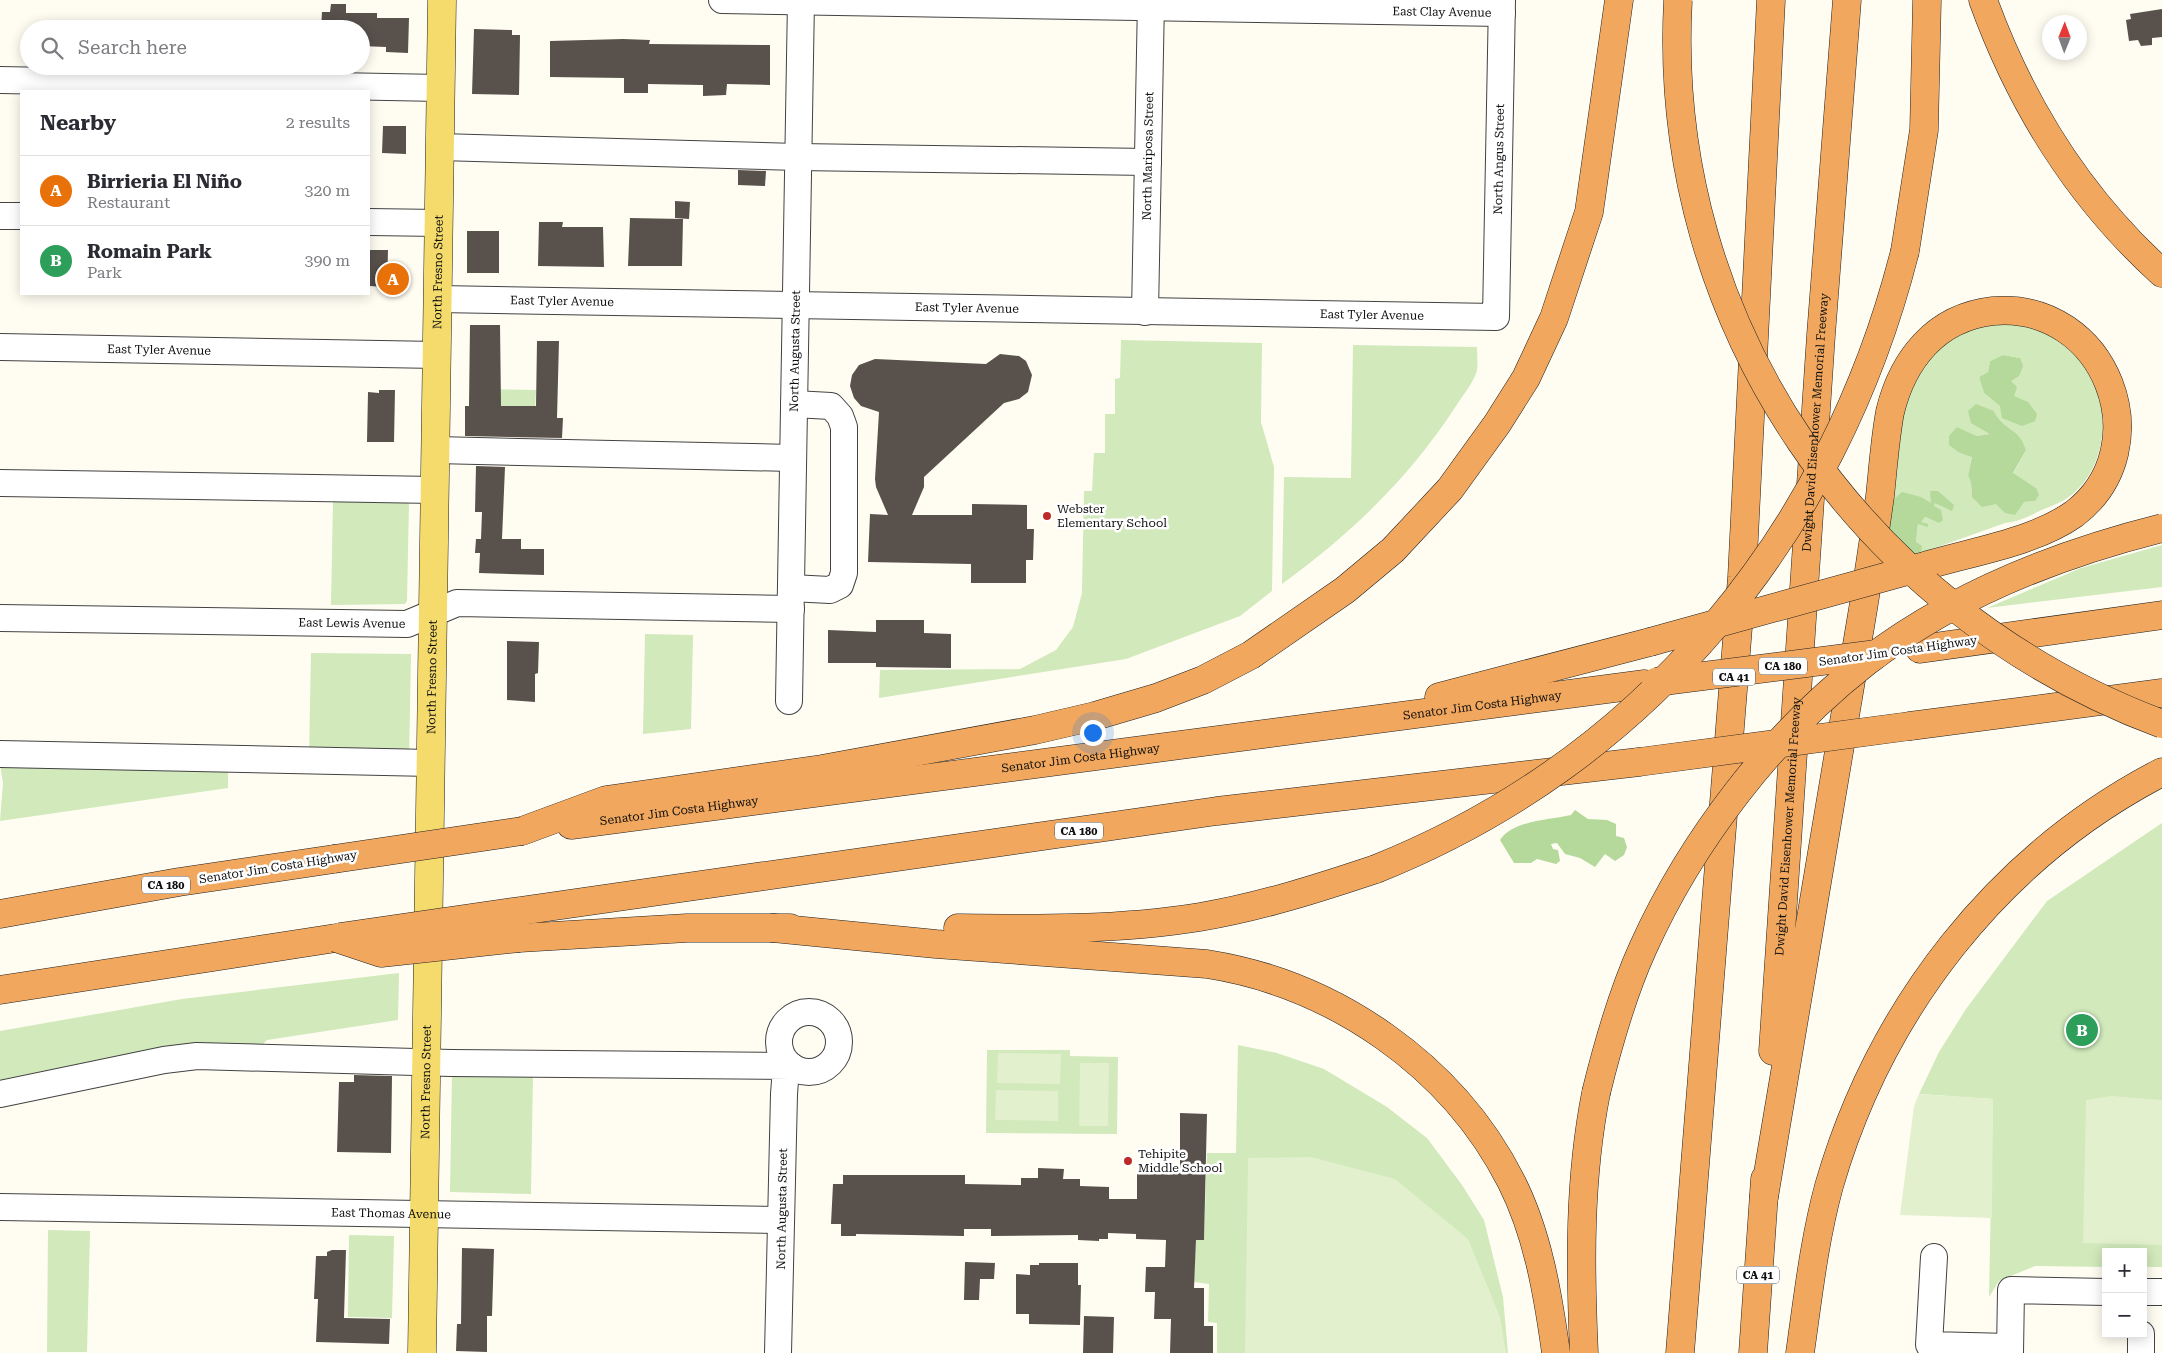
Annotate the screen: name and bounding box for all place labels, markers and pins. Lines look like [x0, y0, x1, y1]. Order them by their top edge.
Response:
pin: A [377, 260, 409, 298]
place label: Webster Elementary School [1057, 502, 1167, 530]
marker: Webster Elementary School [1041, 510, 1053, 522]
pin: B [2066, 1011, 2098, 1049]
place label: Tehipite Middle School [1138, 1147, 1223, 1175]
marker: Tehipite Middle School [1122, 1155, 1134, 1167]

